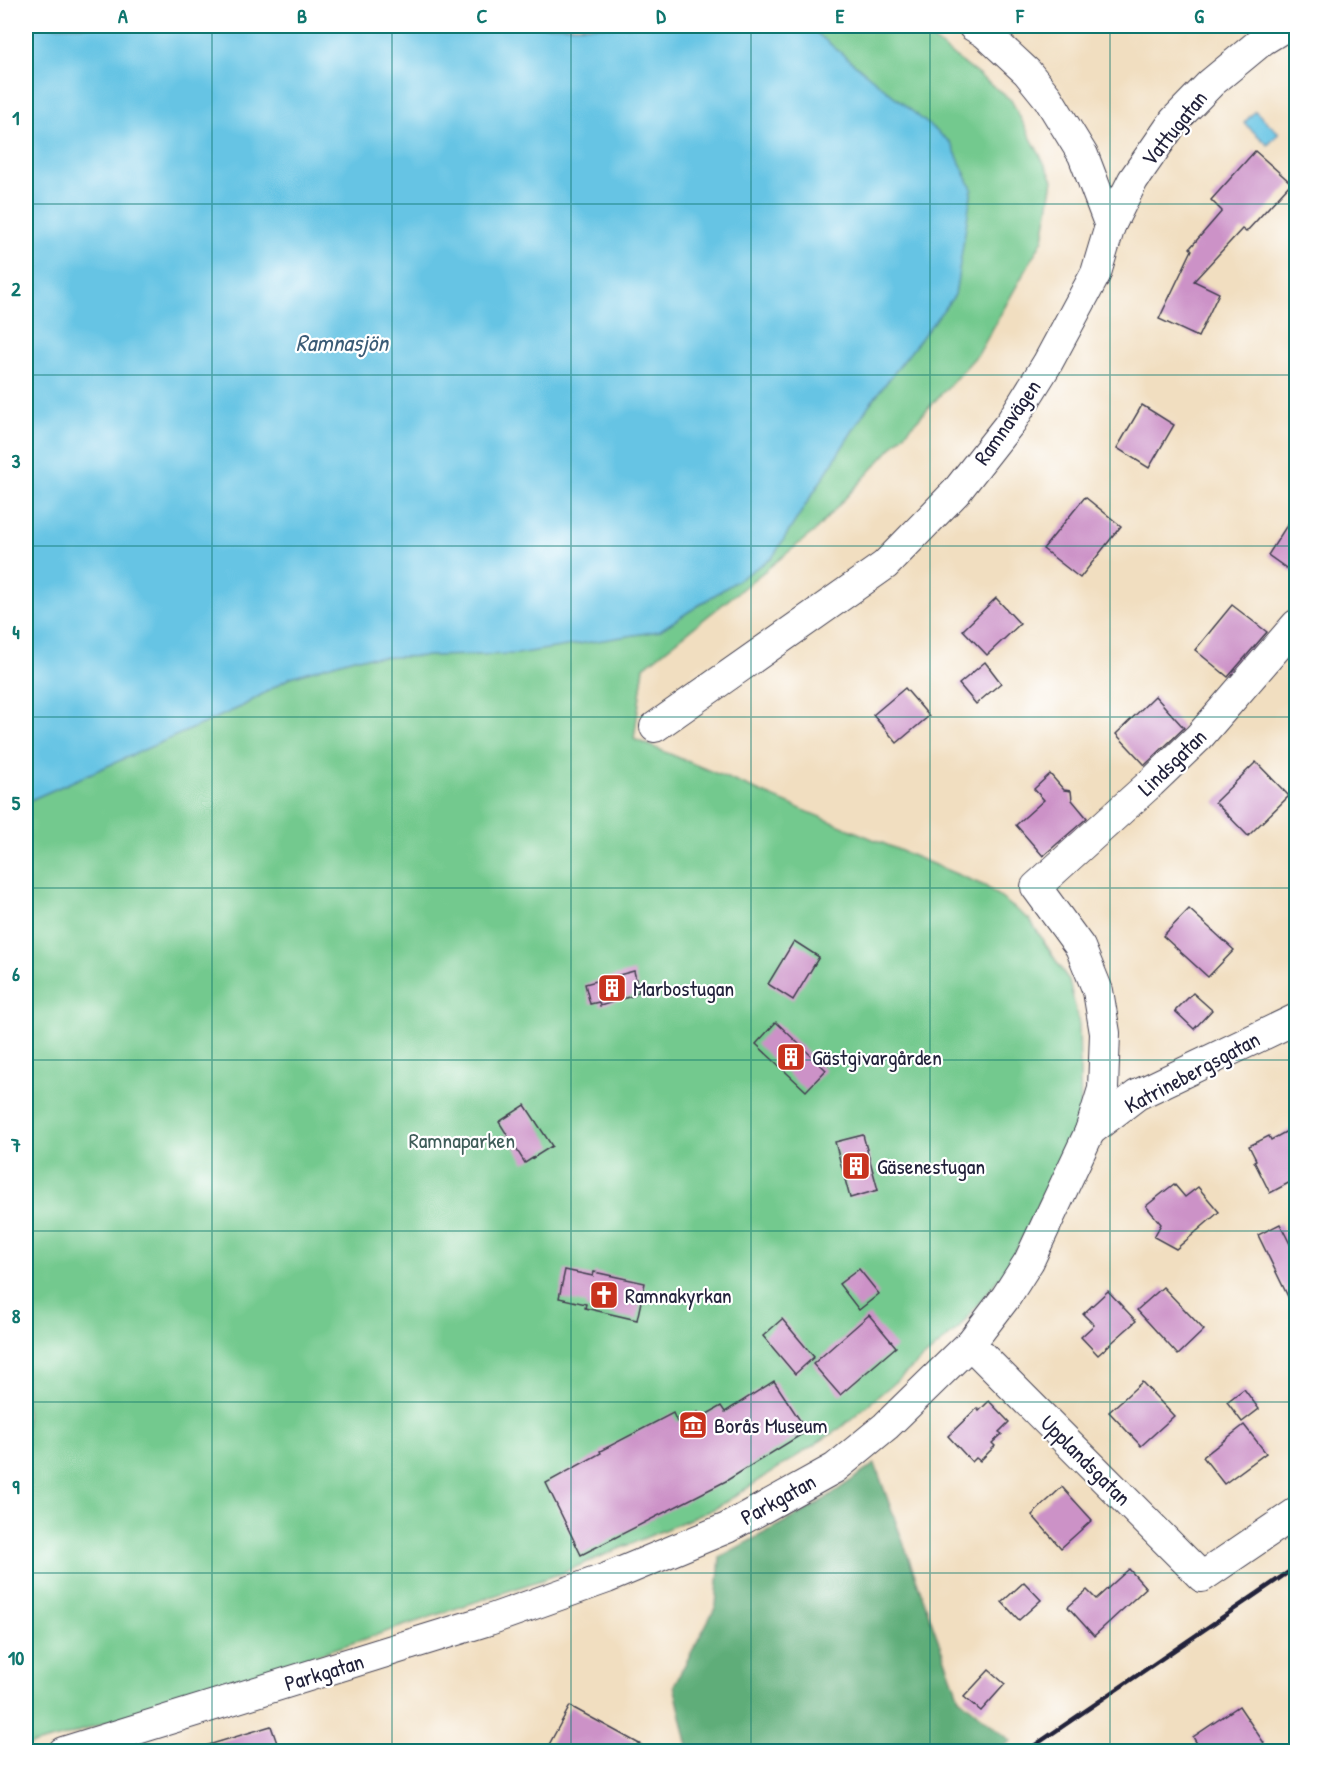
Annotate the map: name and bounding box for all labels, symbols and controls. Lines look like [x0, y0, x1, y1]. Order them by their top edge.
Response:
text: A [118, 2, 128, 29]
text: B [297, 2, 307, 29]
text: C [477, 2, 488, 29]
text: D [656, 2, 666, 29]
text: E [836, 2, 845, 29]
text: F [1015, 2, 1025, 29]
text: G [1194, 2, 1204, 29]
street label: Vattugatan [1134, 84, 1214, 172]
text: 1 [12, 104, 20, 131]
text: 2 [11, 275, 21, 302]
water label: Ramnasjön [296, 326, 390, 358]
street label: Ramnavägen [967, 373, 1047, 471]
text: 3 [12, 447, 21, 474]
text: 4 [12, 618, 20, 645]
street label: Lindsgatan [1131, 722, 1213, 802]
text: 5 [12, 789, 21, 816]
text: 6 [12, 960, 20, 987]
building icon: Marbostugan [596, 972, 628, 1004]
place label: Marbostugan [633, 973, 734, 1003]
street label: Katrinebergsgatan [1119, 1024, 1265, 1120]
building icon: Gästgivargården [775, 1041, 807, 1073]
place label: Gästgivargården [812, 1042, 942, 1072]
park label: Ramnaparken [409, 1125, 515, 1155]
text: 7 [10, 1131, 21, 1158]
building icon: Gäsenestugan [840, 1150, 872, 1182]
place label: Gäsenestugan [877, 1151, 985, 1181]
church icon: Ramnakyrkan [588, 1279, 620, 1311]
place label: Ramnakyrkan [625, 1280, 732, 1310]
text: 8 [12, 1302, 21, 1329]
street label: Upplandsgatan [1034, 1408, 1138, 1512]
museum icon: Borås Museum [677, 1409, 709, 1441]
place label: Borås Museum [714, 1410, 828, 1440]
street label: Parkgatan [735, 1466, 821, 1532]
text: 9 [12, 1473, 20, 1500]
text: 10 [8, 1644, 24, 1671]
street label: Parkgatan [281, 1646, 367, 1698]

